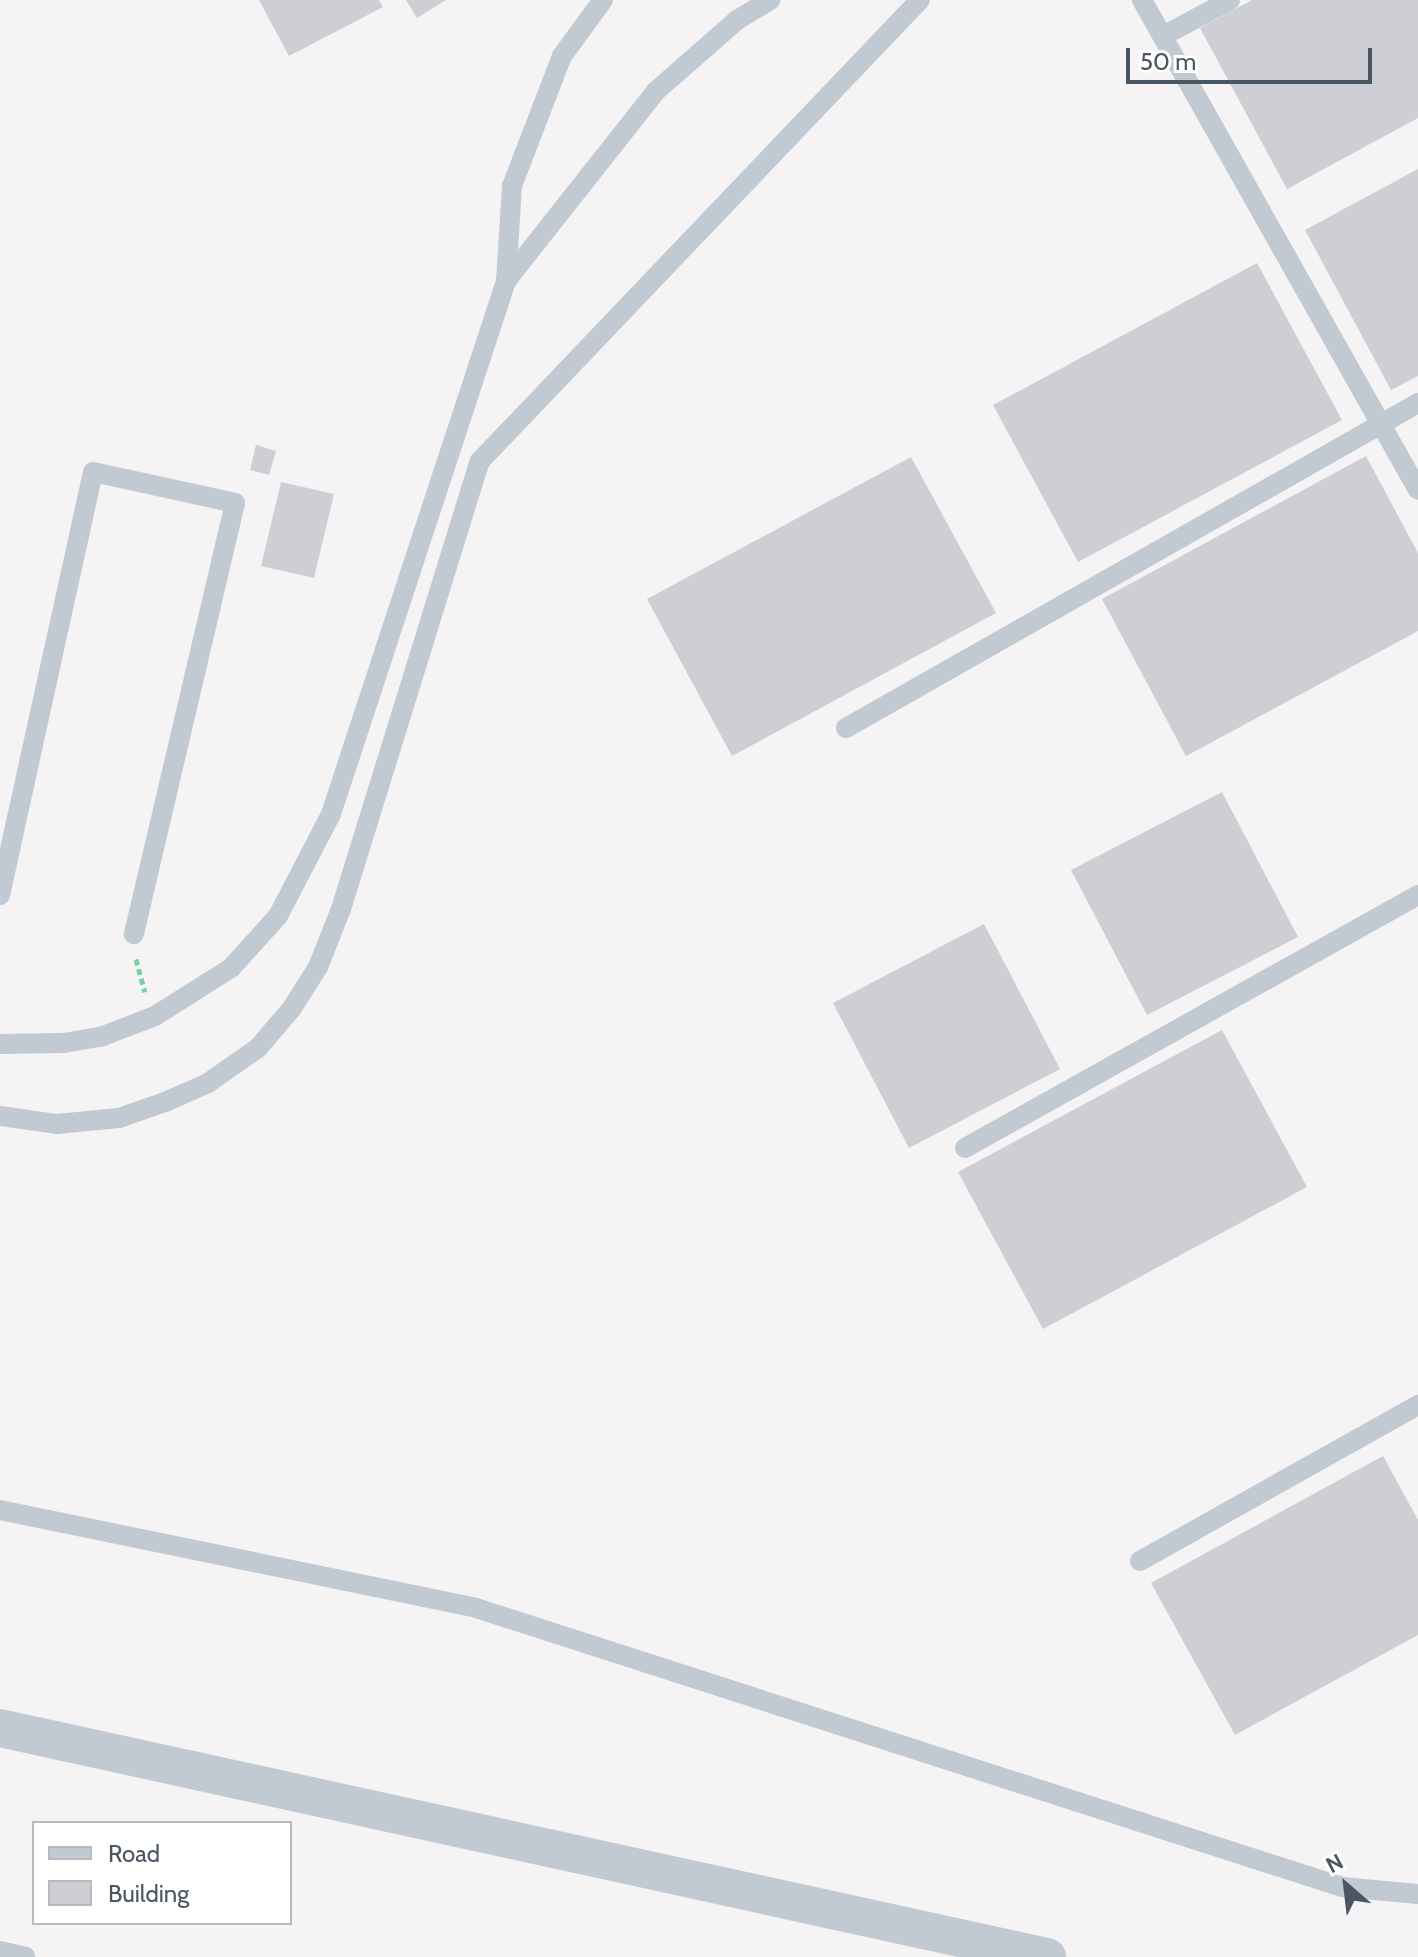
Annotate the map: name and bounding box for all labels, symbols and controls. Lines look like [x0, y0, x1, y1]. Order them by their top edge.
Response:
scale bar [1130, 32, 1376, 82]
text: 50 m [1140, 47, 1196, 76]
legend [32, 1821, 292, 1925]
text: Road [108, 1839, 160, 1868]
north arrow [1306, 1845, 1386, 1925]
text: N [1321, 1848, 1348, 1879]
text: Building [108, 1879, 189, 1908]

